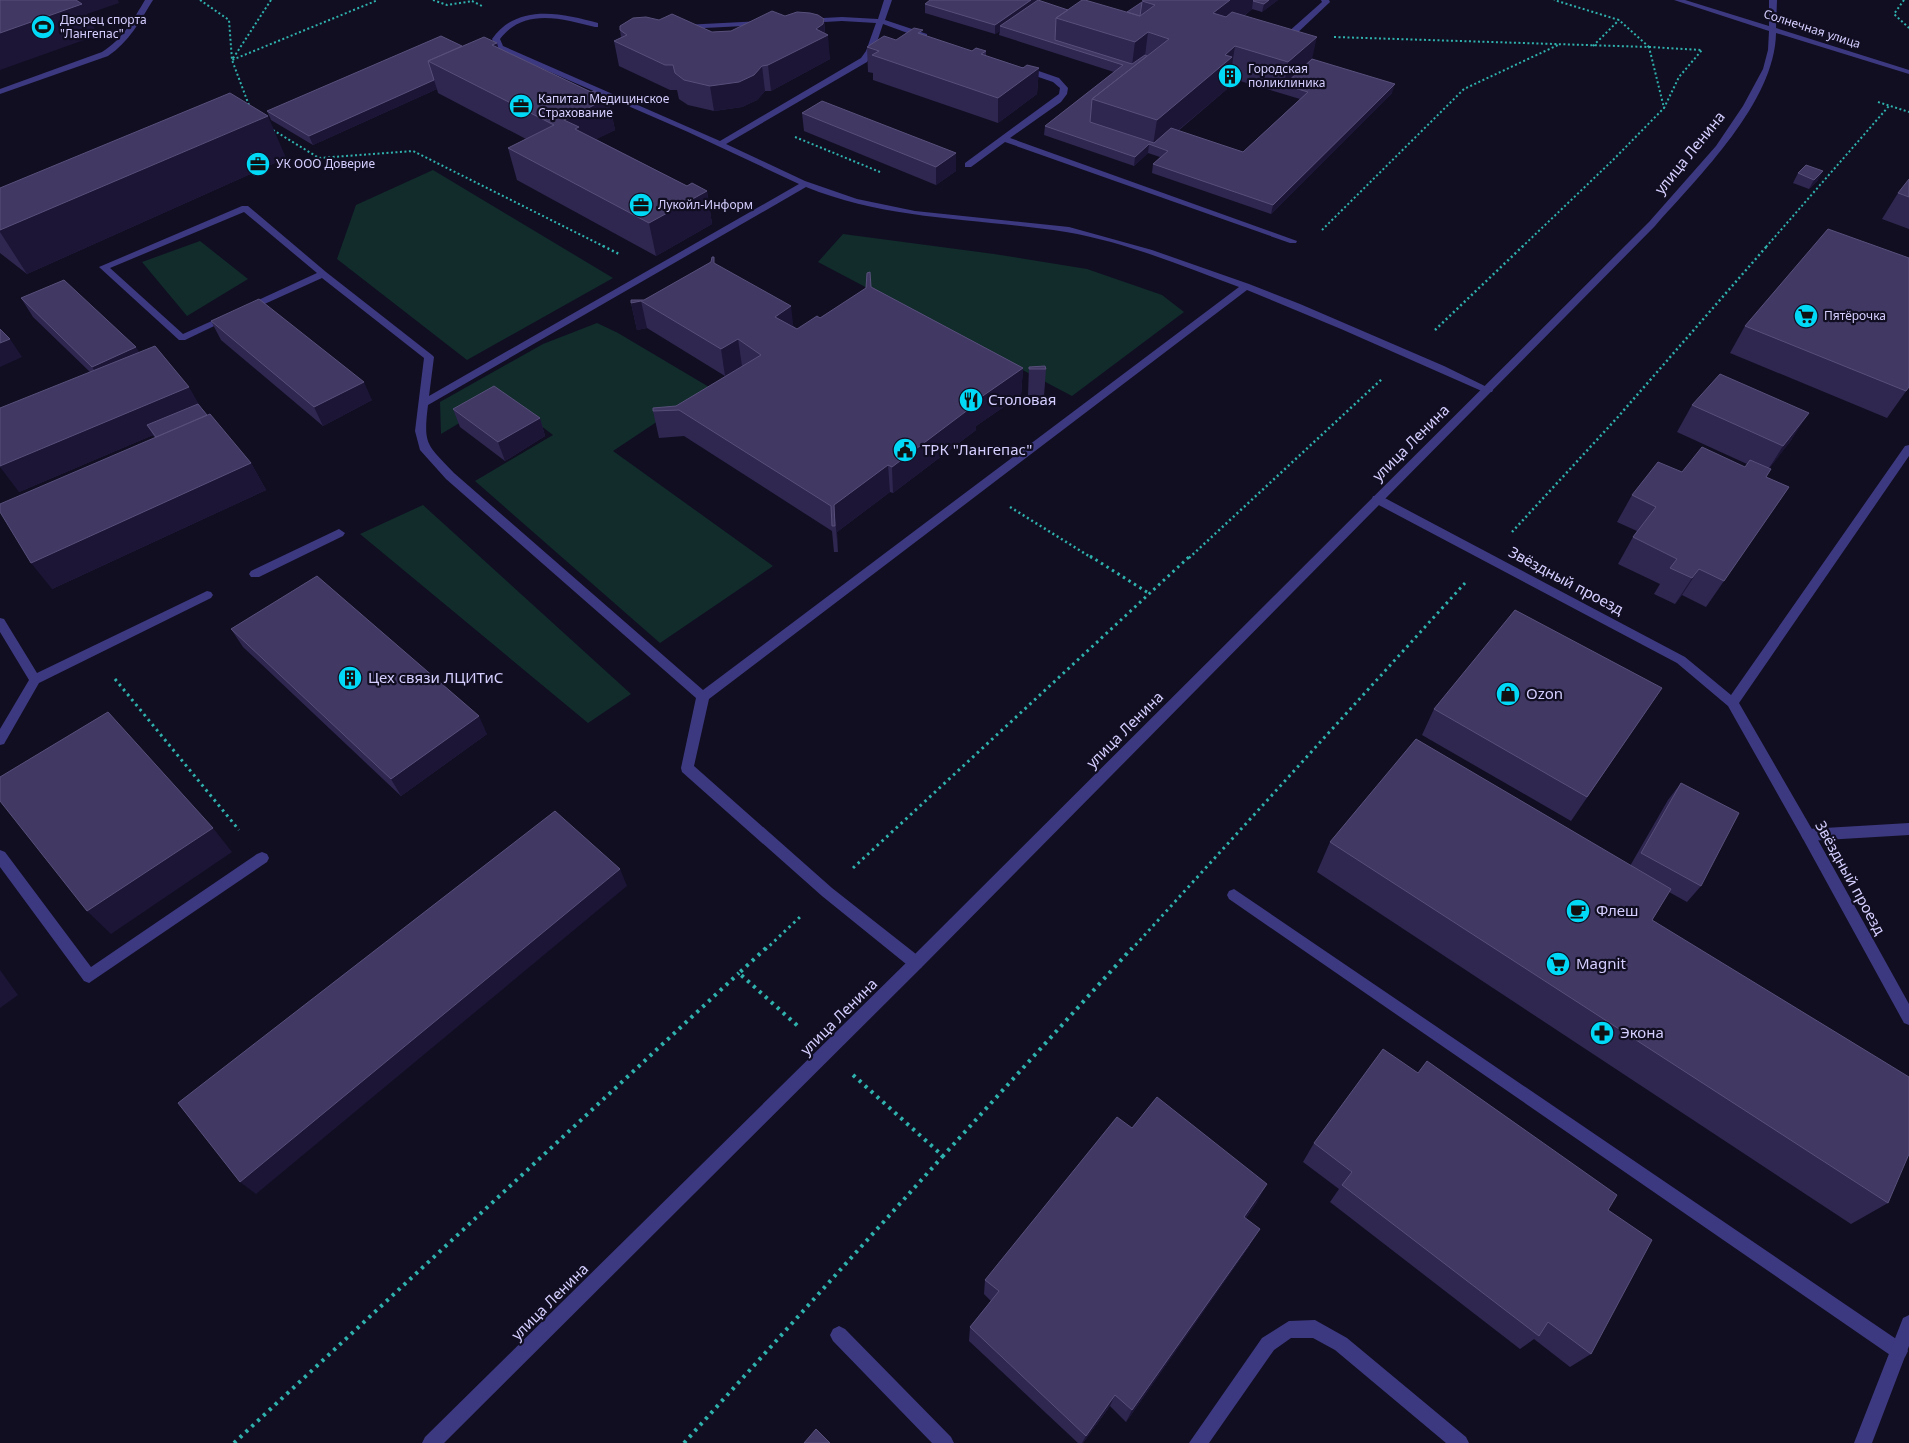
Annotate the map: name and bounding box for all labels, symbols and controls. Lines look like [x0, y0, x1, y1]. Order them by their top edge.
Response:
street label: Солнечная улица [1762, 5, 1863, 52]
place label: Дворец спорта "Лангепас" [60, 11, 147, 42]
sports icon: Дворец спорта "Лангепас" [30, 14, 56, 40]
place label: Городская поликлиника [1248, 60, 1325, 91]
building icon: Городская поликлиника [1217, 63, 1243, 89]
place label: Капитал Медицинское Страхование [538, 90, 670, 121]
office icon: Капитал Медицинское Страхование [508, 93, 534, 119]
street label: улица Ленина [1650, 107, 1729, 198]
office icon: УК ООО Доверие [245, 151, 271, 177]
place label: УК ООО Доверие [276, 155, 376, 172]
office icon: Лукойл-Информ [628, 192, 654, 218]
place label: Лукойл-Информ [658, 196, 753, 213]
supermarket icon: Пятёрочка [1793, 303, 1819, 329]
place label: Пятёрочка [1824, 307, 1886, 324]
restaurant icon: Столовая [958, 387, 984, 413]
place label: Столовая [988, 389, 1057, 409]
street label: улица Ленина [1367, 399, 1453, 485]
public building icon: ТРК "Лангепас" [892, 437, 918, 463]
place label: ТРК "Лангепас" [922, 439, 1032, 459]
street label: Звёздный проезд [1506, 541, 1627, 619]
building icon: Цех связи ЛЦИТиС [337, 665, 363, 691]
place label: Цех связи ЛЦИТиС [368, 667, 503, 687]
shop icon: Ozon [1495, 681, 1521, 707]
place label: Ozon [1526, 683, 1563, 703]
street label: улица Ленина [1081, 686, 1167, 772]
street label: Звёздный проезд [1811, 817, 1891, 938]
cafe icon: Флеш [1565, 898, 1591, 924]
place label: Флеш [1596, 900, 1639, 920]
supermarket icon: Magnit [1545, 951, 1571, 977]
place label: Magnit [1576, 953, 1626, 973]
street label: улица Ленина [795, 973, 881, 1059]
pharmacy icon: Экона [1589, 1020, 1615, 1046]
place label: Экона [1620, 1022, 1664, 1042]
street label: улица Ленина [506, 1258, 592, 1344]

